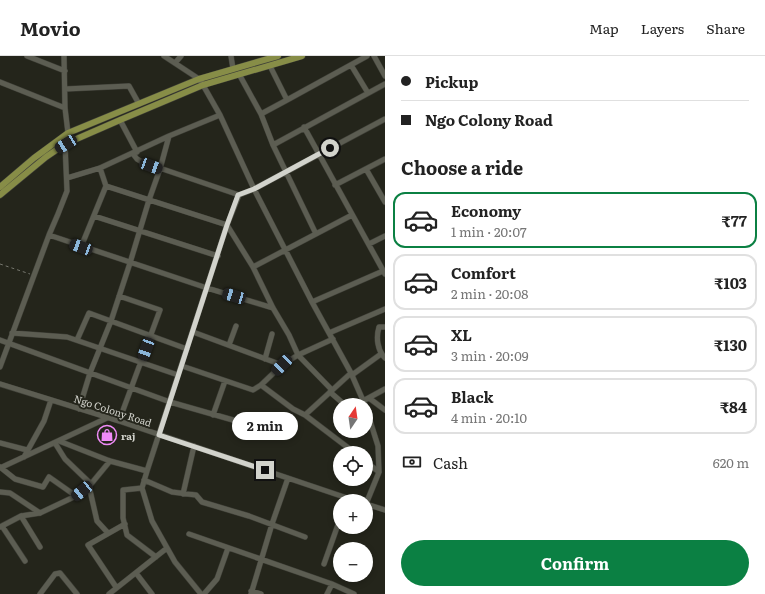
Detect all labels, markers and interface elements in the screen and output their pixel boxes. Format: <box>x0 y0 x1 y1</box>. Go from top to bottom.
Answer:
text: Movio <box>20 14 81 42</box>
text: Map <box>589 18 619 38</box>
text: Layers <box>641 18 684 38</box>
text: Share <box>706 18 745 38</box>
text: Pickup <box>425 70 478 93</box>
text: Ngo Colony Road <box>425 108 553 131</box>
car <box>53 133 79 155</box>
route start <box>321 139 339 157</box>
text: Choose a ride <box>401 154 523 181</box>
car <box>138 156 164 176</box>
text: Economy <box>451 199 521 222</box>
icon: car <box>403 202 439 238</box>
text: ₹77 <box>721 209 747 232</box>
text: 1 min · 20:07 <box>451 222 527 241</box>
car <box>68 237 94 257</box>
text: Comfort <box>451 261 516 284</box>
icon: car <box>403 264 439 300</box>
text: ₹103 <box>714 271 747 294</box>
text: 2 min · 20:08 <box>451 284 528 303</box>
car <box>221 287 247 305</box>
text: XL <box>451 323 472 346</box>
icon: car <box>403 326 439 362</box>
text: ₹130 <box>714 333 747 356</box>
car <box>136 336 156 362</box>
text: 3 min · 20:09 <box>451 346 528 365</box>
car <box>269 352 295 378</box>
text: Black <box>451 385 494 408</box>
icon: car <box>403 388 439 424</box>
street label: Ngo Colony Road <box>72 390 154 430</box>
text: ₹84 <box>720 395 747 418</box>
north arrow <box>333 398 373 438</box>
map controls <box>333 398 373 582</box>
text: 4 min · 20:10 <box>451 408 527 427</box>
callout: 2 min <box>232 412 298 440</box>
text: 2 min <box>247 416 283 435</box>
shop icon: raj <box>96 424 118 446</box>
place label: raj <box>121 428 135 443</box>
button: locate <box>333 446 373 486</box>
icon: cash <box>401 451 423 473</box>
text: Cash <box>433 451 468 474</box>
text: 620 m <box>713 453 749 472</box>
route end <box>256 461 274 479</box>
car <box>69 479 95 503</box>
button: + <box>333 494 373 534</box>
button: Confirm <box>401 540 749 586</box>
button: − <box>333 542 373 582</box>

